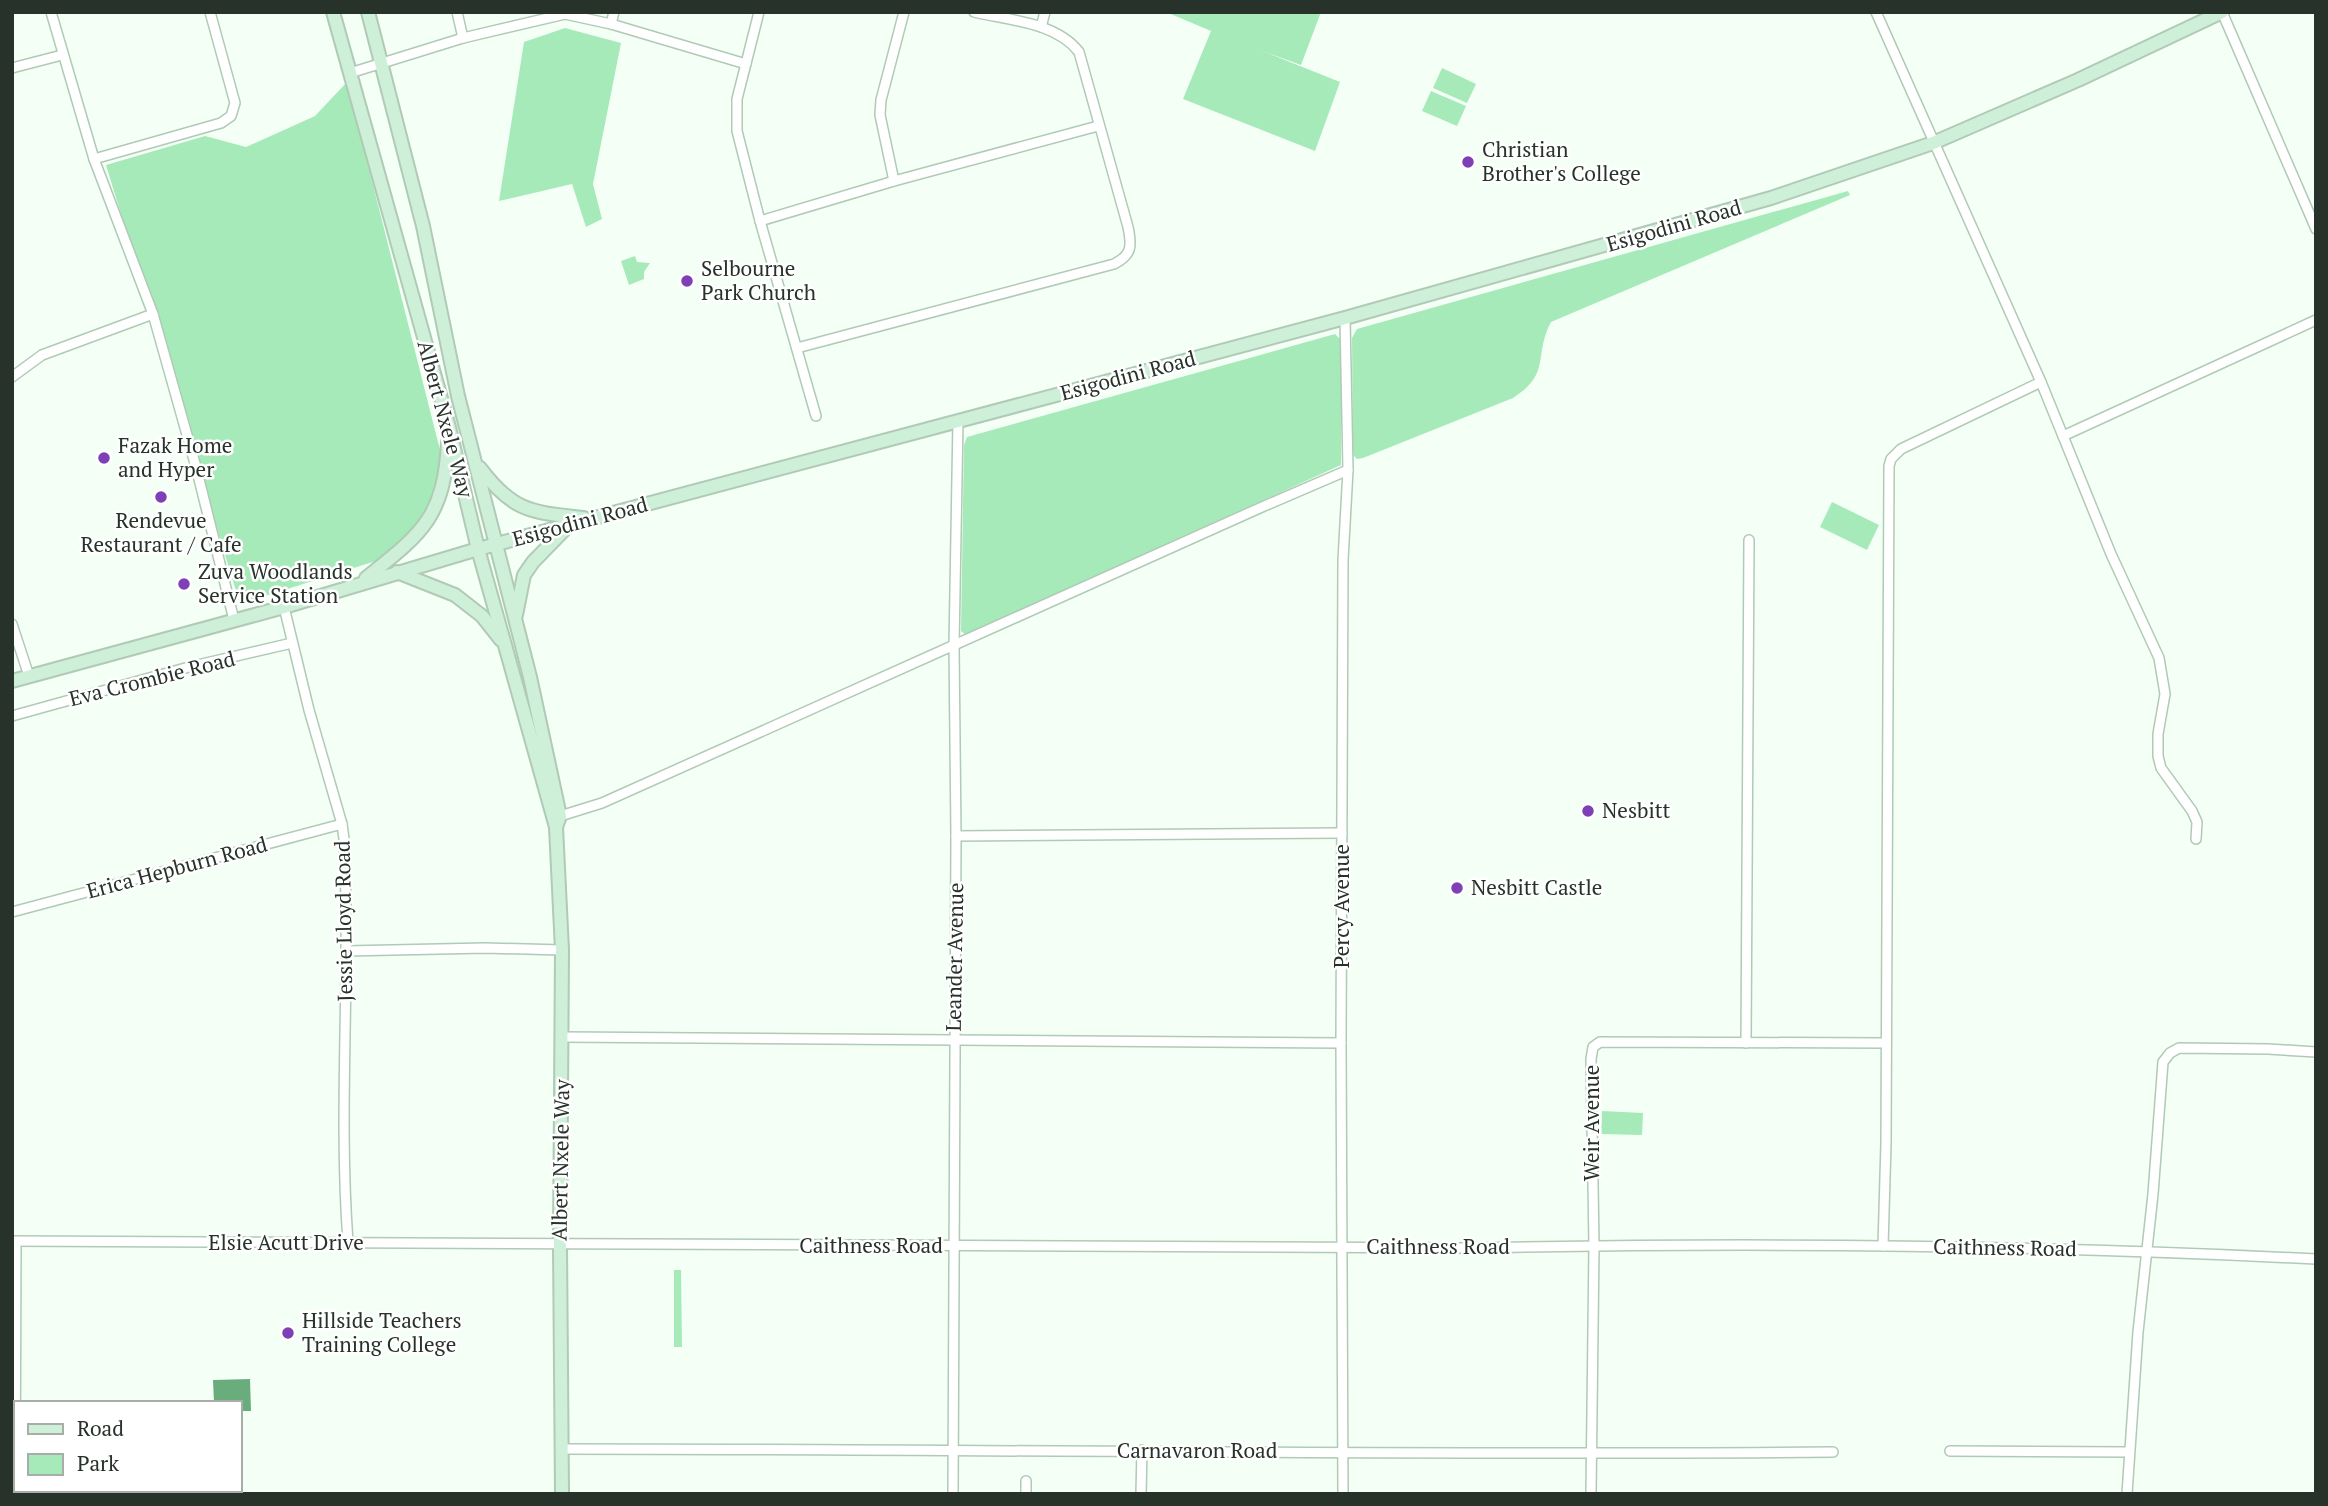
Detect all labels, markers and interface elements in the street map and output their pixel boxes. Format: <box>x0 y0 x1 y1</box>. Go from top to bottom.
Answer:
place label: Christian Brother's College <box>1482 135 1641 187</box>
marker: Christian Brother's College <box>1460 154 1476 170</box>
street label: Esigodini Road <box>1603 192 1745 258</box>
place label: Selbourne Park Church <box>701 254 816 306</box>
marker: Selbourne Park Church <box>679 273 695 289</box>
street label: Albert Nxele Way <box>412 337 481 501</box>
street label: Esigodini Road <box>1057 343 1199 407</box>
place label: Fazak Home and Hyper <box>118 431 232 483</box>
marker: Fazak Home and Hyper <box>96 450 112 466</box>
marker: Rendevue Restaurant / Cafe <box>153 489 169 505</box>
street label: Esigodini Road <box>509 489 651 553</box>
place label: Rendevue Restaurant / Cafe <box>81 506 241 558</box>
place label: Zuva Woodlands Service Station <box>198 557 353 609</box>
marker: Zuva Woodlands Service Station <box>176 576 192 592</box>
street label: Eva Crombie Road <box>66 644 238 712</box>
place label: Nesbitt <box>1602 796 1671 824</box>
marker: Nesbitt <box>1580 803 1596 819</box>
street label: Erica Hepburn Road <box>83 829 270 905</box>
street label: Jessie Lloyd Road <box>328 840 358 1002</box>
street label: Percy Avenue <box>1327 844 1355 968</box>
place label: Nesbitt Castle <box>1471 873 1602 901</box>
marker: Nesbitt Castle <box>1449 880 1465 896</box>
street label: Leander Avenue <box>939 882 969 1032</box>
street label: Weir Avenue <box>1577 1065 1605 1181</box>
street label: Albert Nxele Way <box>545 1079 575 1241</box>
street label: Elsie Acutt Drive <box>208 1228 364 1256</box>
street label: Caithness Road <box>799 1231 943 1259</box>
street label: Caithness Road <box>1366 1232 1510 1260</box>
street label: Caithness Road <box>1933 1232 2077 1262</box>
place label: Hillside Teachers Training College <box>302 1306 462 1358</box>
marker: Hillside Teachers Training College <box>280 1325 296 1341</box>
legend <box>14 1401 242 1492</box>
text: Road <box>77 1414 124 1442</box>
street label: Carnavaron Road <box>1117 1436 1278 1464</box>
text: Park <box>77 1449 119 1477</box>

